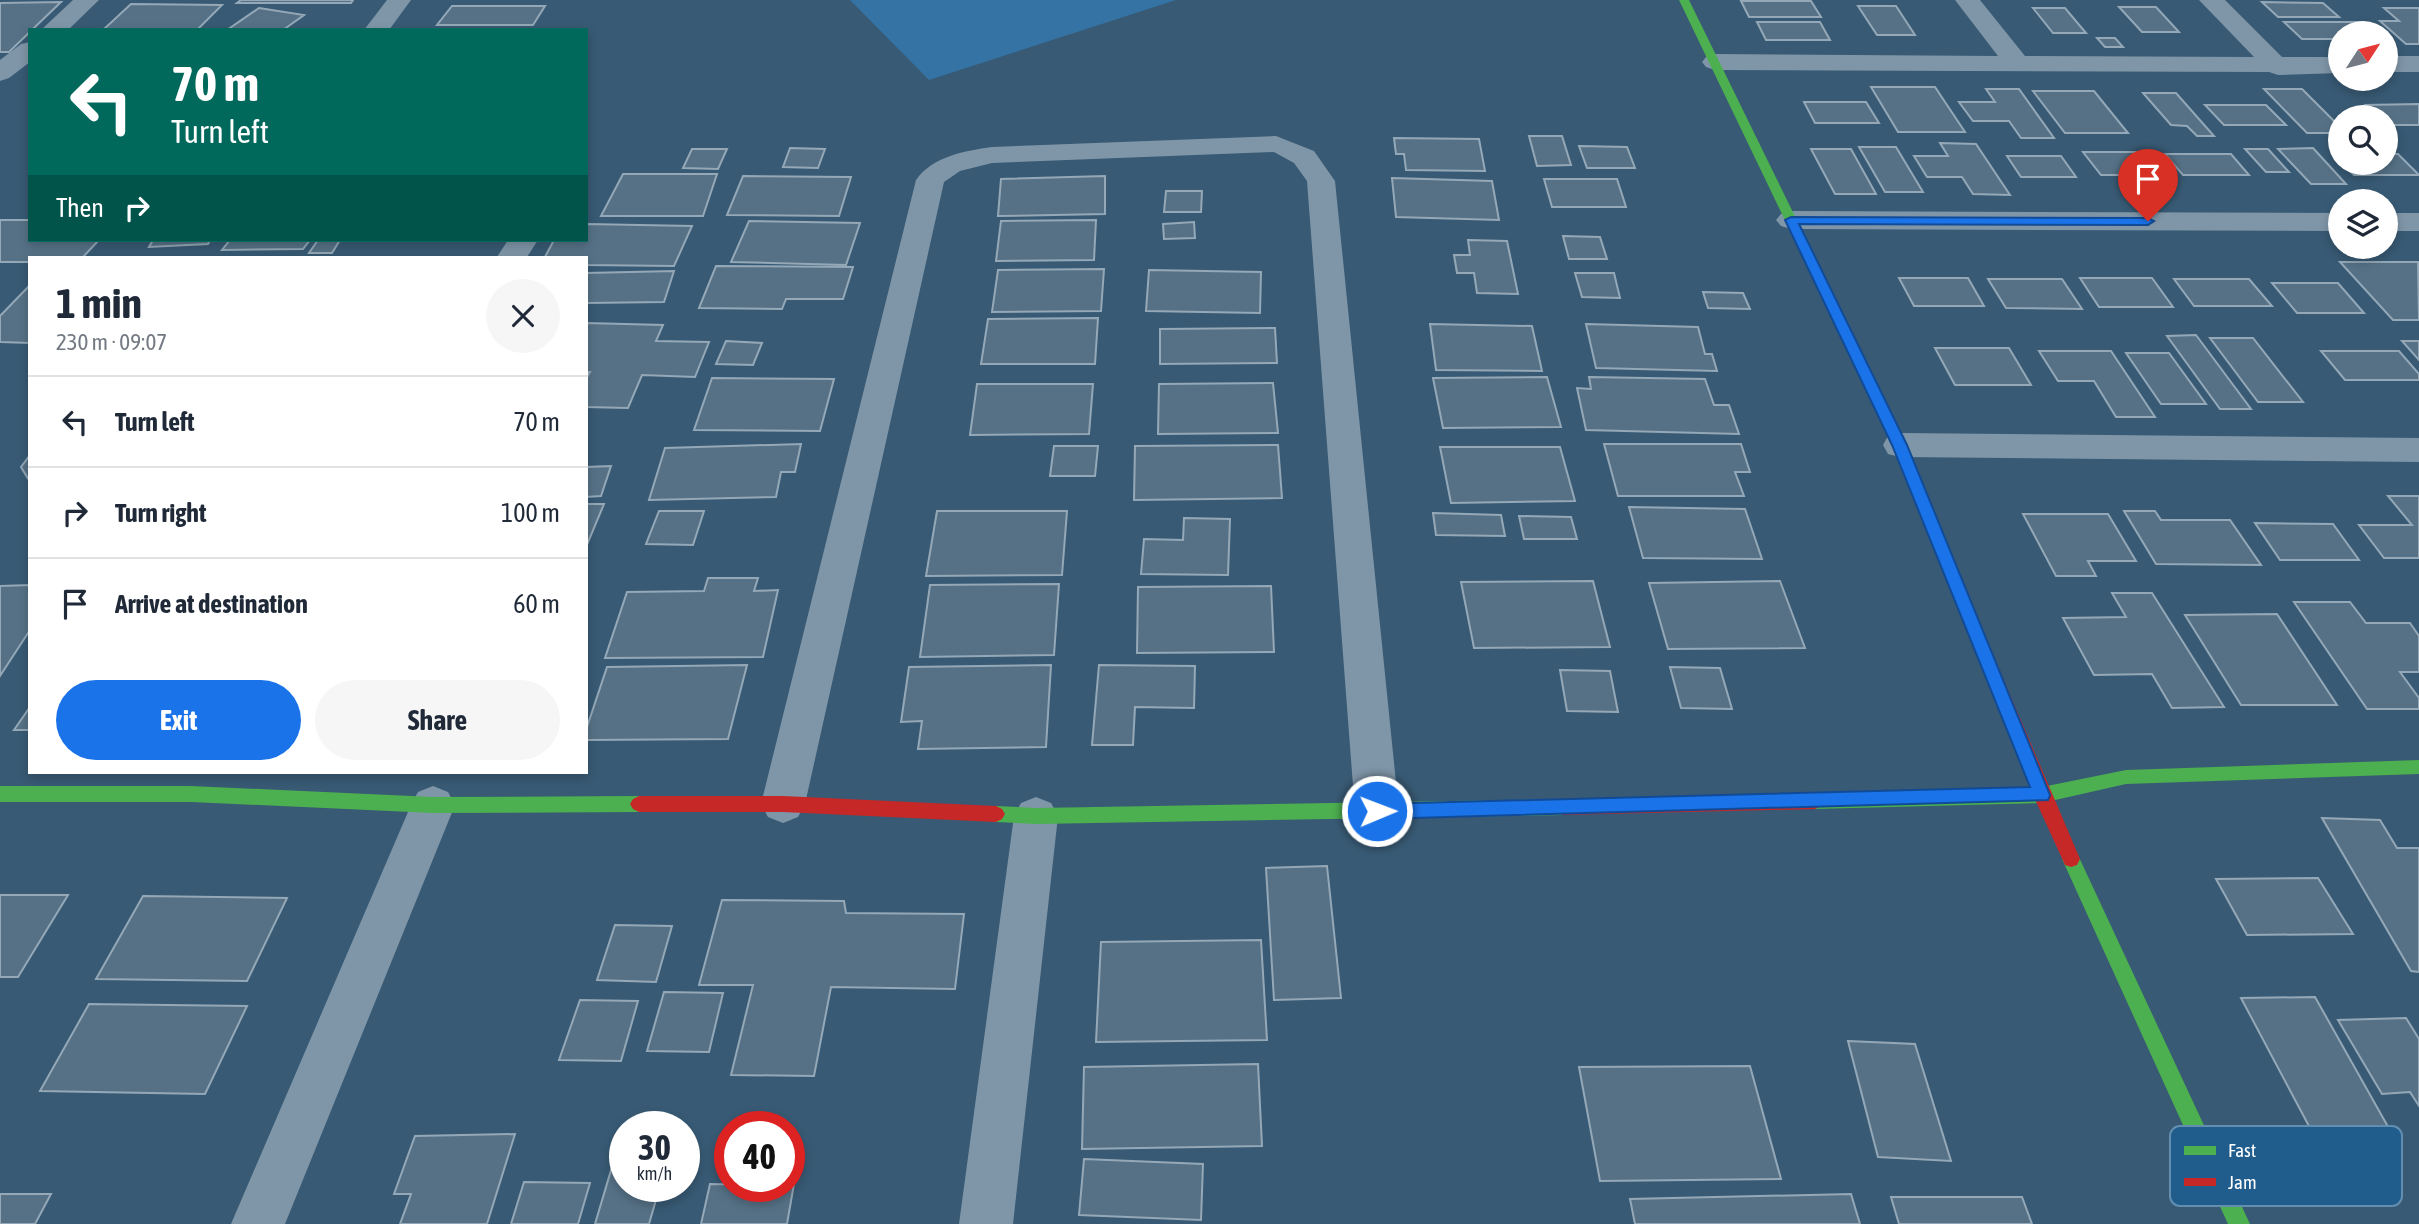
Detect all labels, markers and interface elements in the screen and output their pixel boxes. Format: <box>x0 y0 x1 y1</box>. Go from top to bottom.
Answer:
north arrow <box>2328 21 2398 91</box>
map controls <box>2328 21 2398 259</box>
text: 70 m <box>171 55 259 111</box>
icon: left <box>56 56 147 147</box>
button: search <box>2328 105 2398 175</box>
text: Turn left <box>171 113 269 150</box>
pin <box>2118 149 2178 221</box>
icon: arrive <box>2129 160 2167 198</box>
icon: right <box>118 189 156 227</box>
button: layers <box>2328 189 2398 259</box>
text: Then <box>56 193 104 223</box>
text: 1 min <box>56 279 142 327</box>
button: close <box>486 279 560 353</box>
text: 230 m · 09:07 <box>56 329 167 355</box>
icon: left <box>56 403 94 441</box>
text: Turn left <box>115 407 195 437</box>
text: 70 m <box>513 407 560 437</box>
icon: right <box>56 494 94 532</box>
text: Turn right <box>115 498 206 528</box>
text: 100 m <box>501 498 560 528</box>
icon: arrive <box>56 585 94 623</box>
text: Arrive at destination <box>115 589 308 619</box>
text: 60 m <box>513 589 560 619</box>
button: Exit <box>56 680 301 760</box>
button: Share <box>315 680 560 760</box>
position arrow <box>1340 774 1414 848</box>
speed limit sign: 40 <box>714 1111 805 1202</box>
legend <box>2170 1126 2402 1206</box>
text: 30 <box>638 1127 671 1167</box>
text: Fast <box>2228 1139 2256 1161</box>
text: km/h <box>637 1163 672 1184</box>
text: Jam <box>2228 1171 2257 1193</box>

